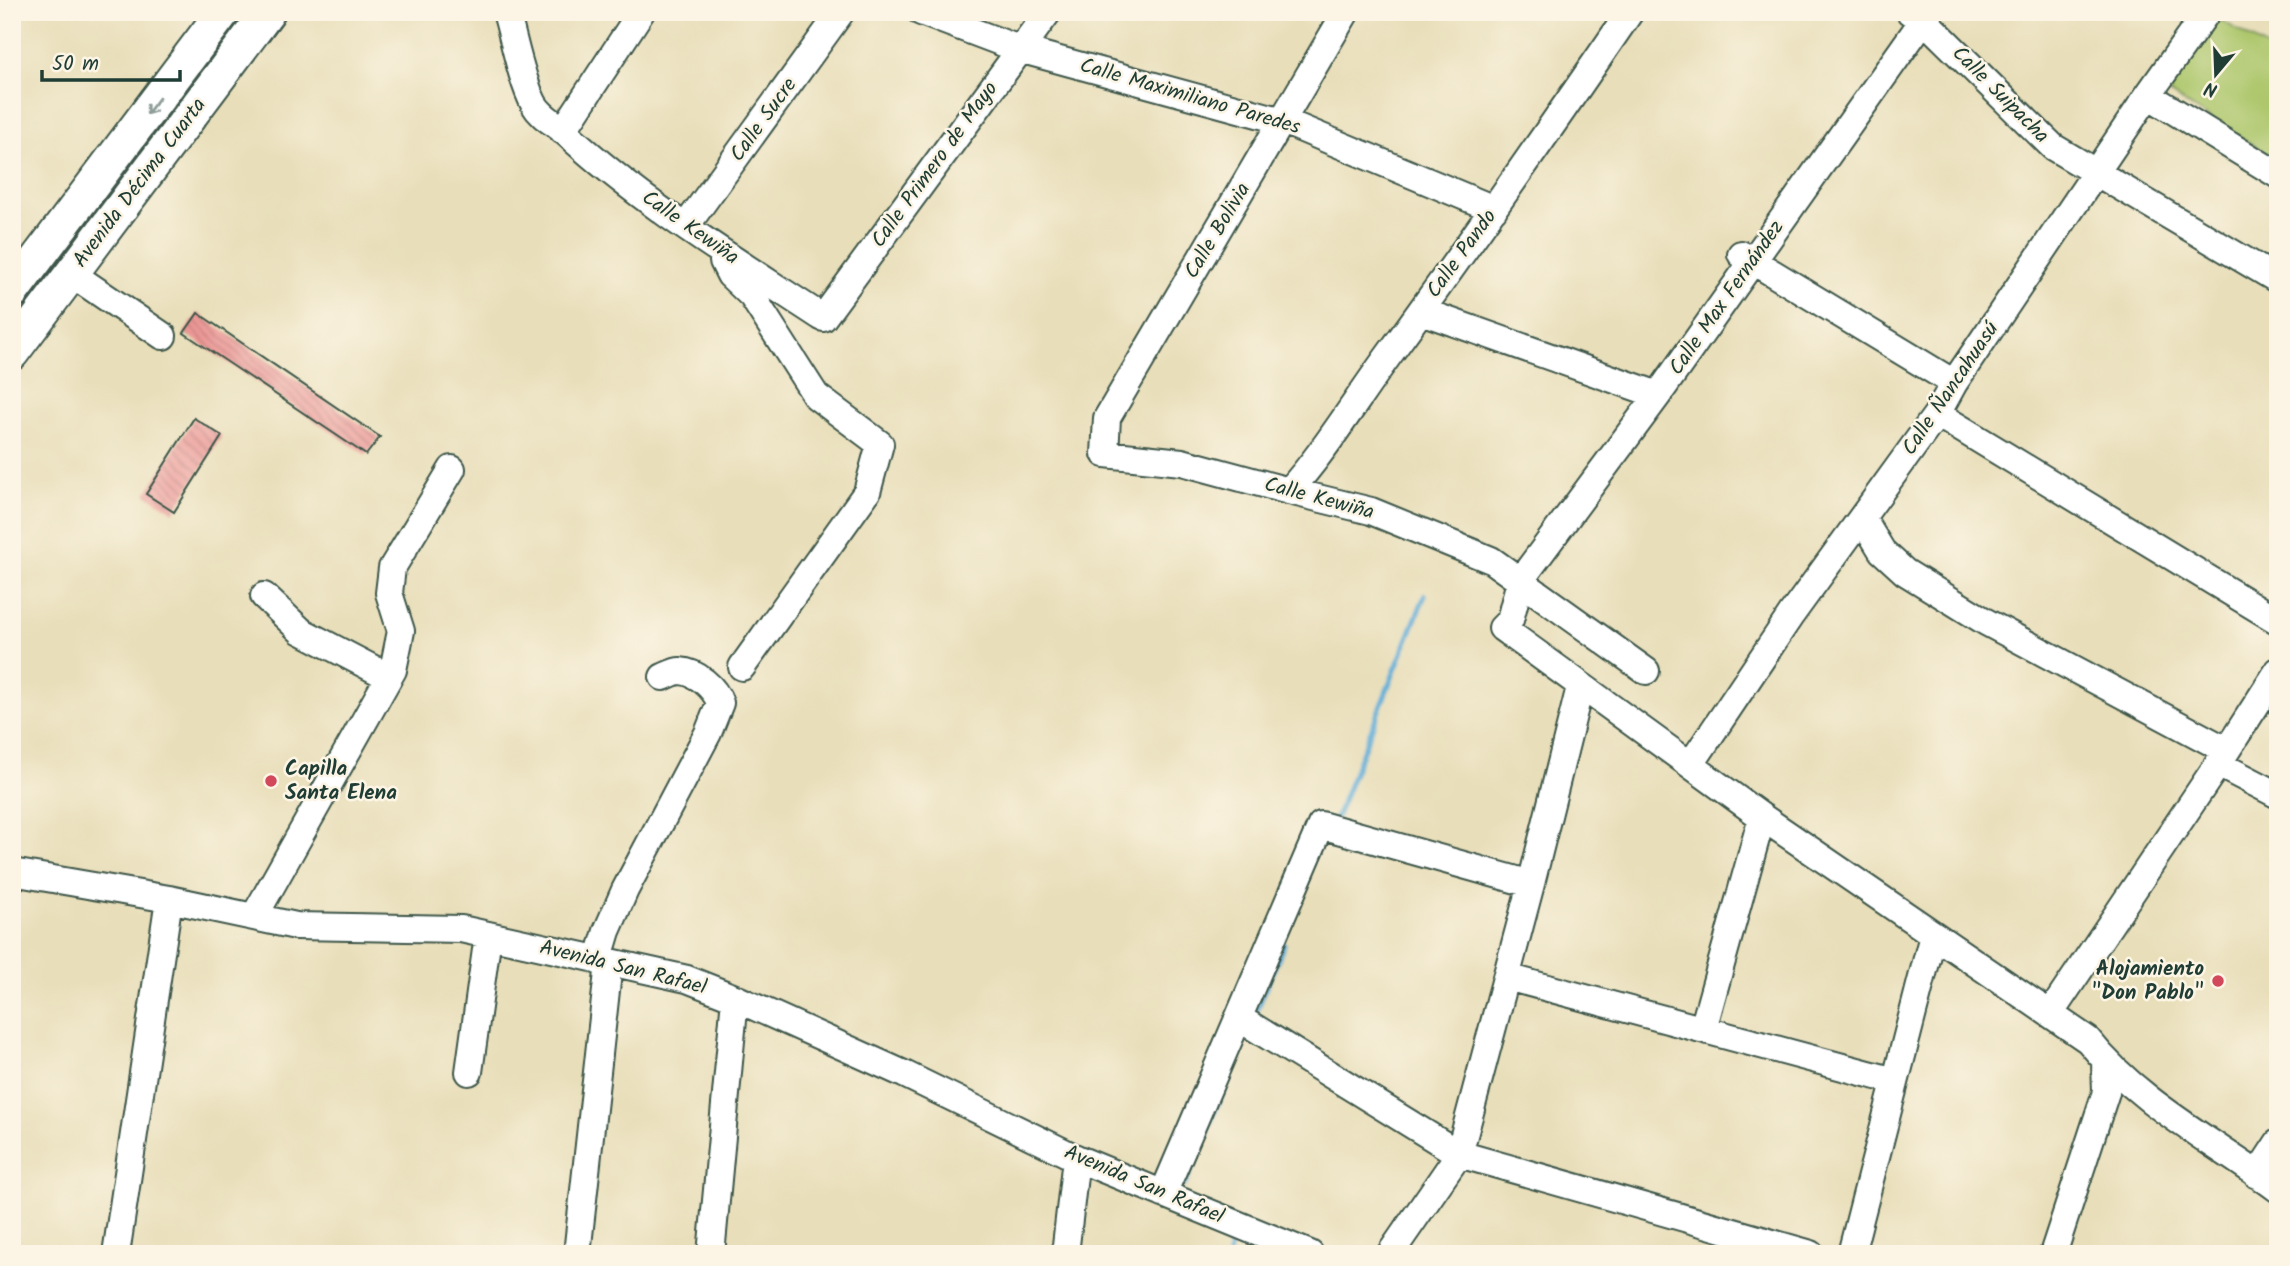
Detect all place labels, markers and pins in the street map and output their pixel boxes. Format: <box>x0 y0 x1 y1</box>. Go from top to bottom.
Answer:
place label: Capilla Santa Elena <box>285 753 397 810</box>
marker: Capilla Santa Elena <box>263 773 279 789</box>
place label: Alojamiento "Don Pablo" <box>2091 953 2204 1010</box>
marker: Alojamiento "Don Pablo" <box>2210 973 2226 989</box>

